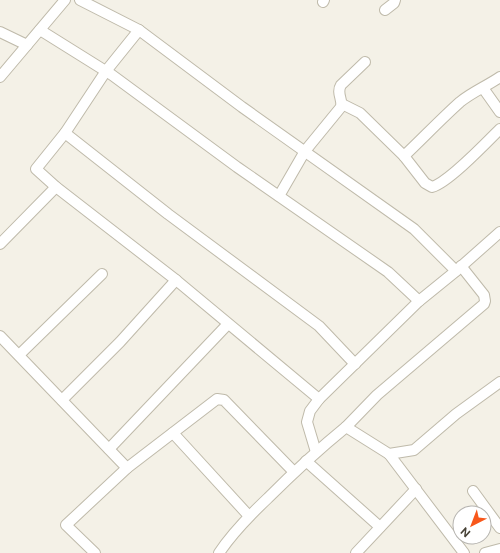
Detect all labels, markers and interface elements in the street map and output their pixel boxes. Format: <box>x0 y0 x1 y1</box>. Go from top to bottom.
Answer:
north arrow <box>452 505 492 545</box>
text: N <box>458 525 473 540</box>

